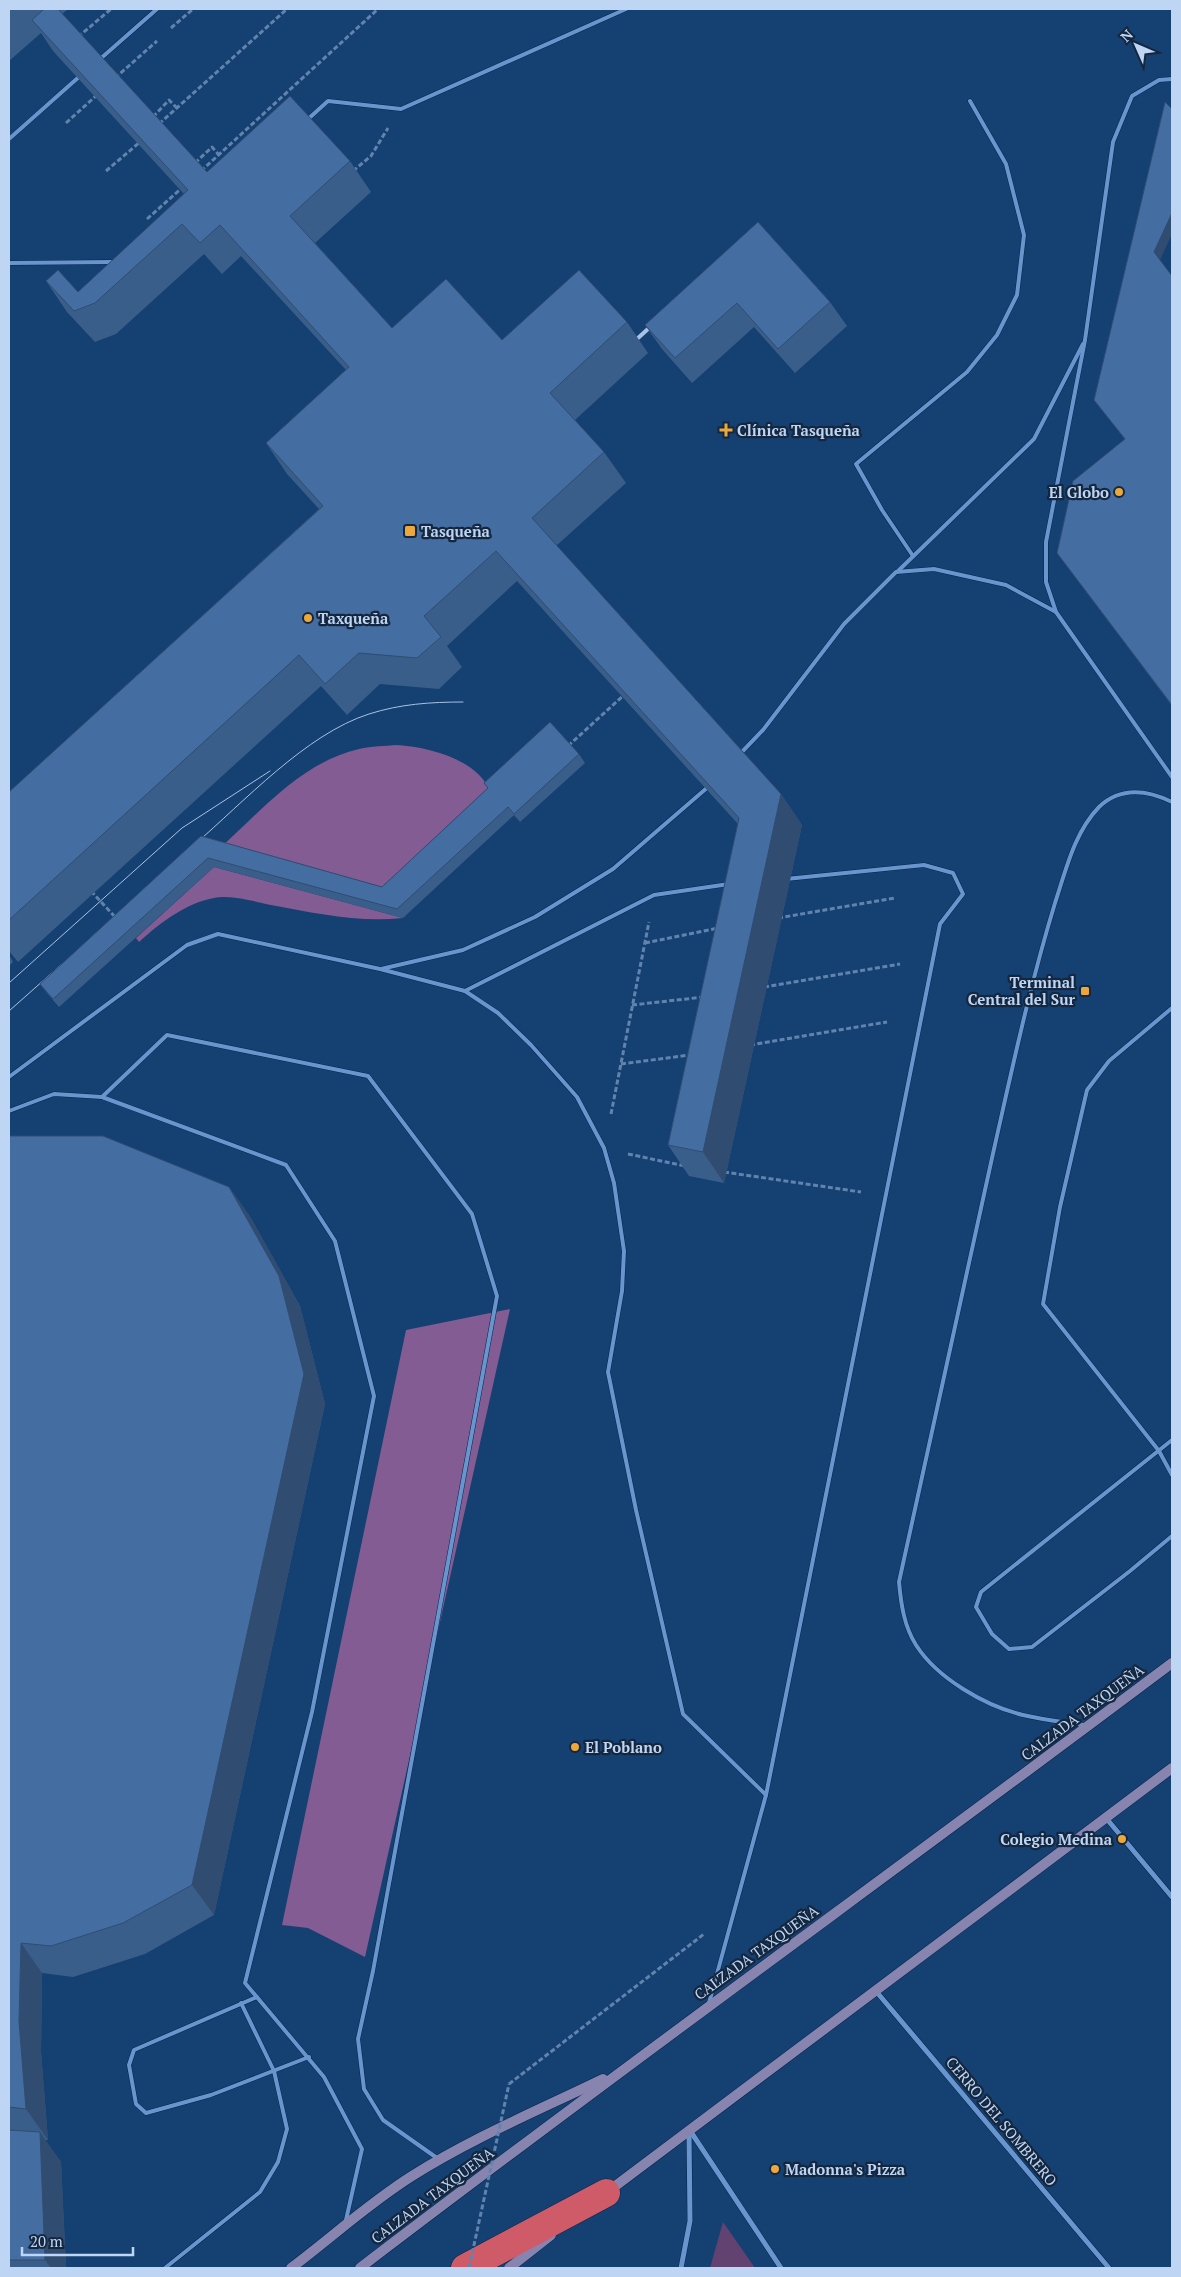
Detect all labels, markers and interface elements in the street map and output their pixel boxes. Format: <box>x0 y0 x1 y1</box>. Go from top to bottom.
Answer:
north arrow <box>1111 20 1161 70</box>
text: N <box>1116 25 1137 46</box>
place label: Clínica Tasqueña <box>737 420 861 440</box>
marker: Clínica Tasqueña <box>719 423 733 437</box>
place label: El Globo <box>1049 482 1109 502</box>
marker: El Globo <box>1113 486 1125 498</box>
place label: Tasqueña <box>421 521 491 541</box>
marker: Tasqueña <box>403 524 417 538</box>
place label: Taxqueña <box>318 608 389 628</box>
marker: Taxqueña <box>302 612 314 624</box>
place label: Terminal Central del Sur <box>968 972 1076 1009</box>
marker: Terminal Central del Sur <box>1079 985 1091 997</box>
street label: CALZADA TAXQUEÑA <box>1017 1659 1148 1765</box>
place label: El Poblano <box>585 1737 662 1757</box>
marker: El Poblano <box>569 1741 581 1753</box>
place label: Colegio Medina <box>1000 1829 1113 1849</box>
marker: Colegio Medina <box>1116 1833 1128 1845</box>
street label: CALZADA TAXQUEÑA <box>690 1900 823 2004</box>
street label: CERRO DEL SOMBRERO <box>942 2052 1062 2190</box>
street label: CALZADA TAXQUEÑA <box>367 2142 498 2248</box>
place label: Madonna's Pizza <box>785 2159 906 2179</box>
marker: Madonna's Pizza <box>769 2163 781 2175</box>
scale bar <box>22 2224 134 2256</box>
text: 20 m <box>30 2231 63 2251</box>

